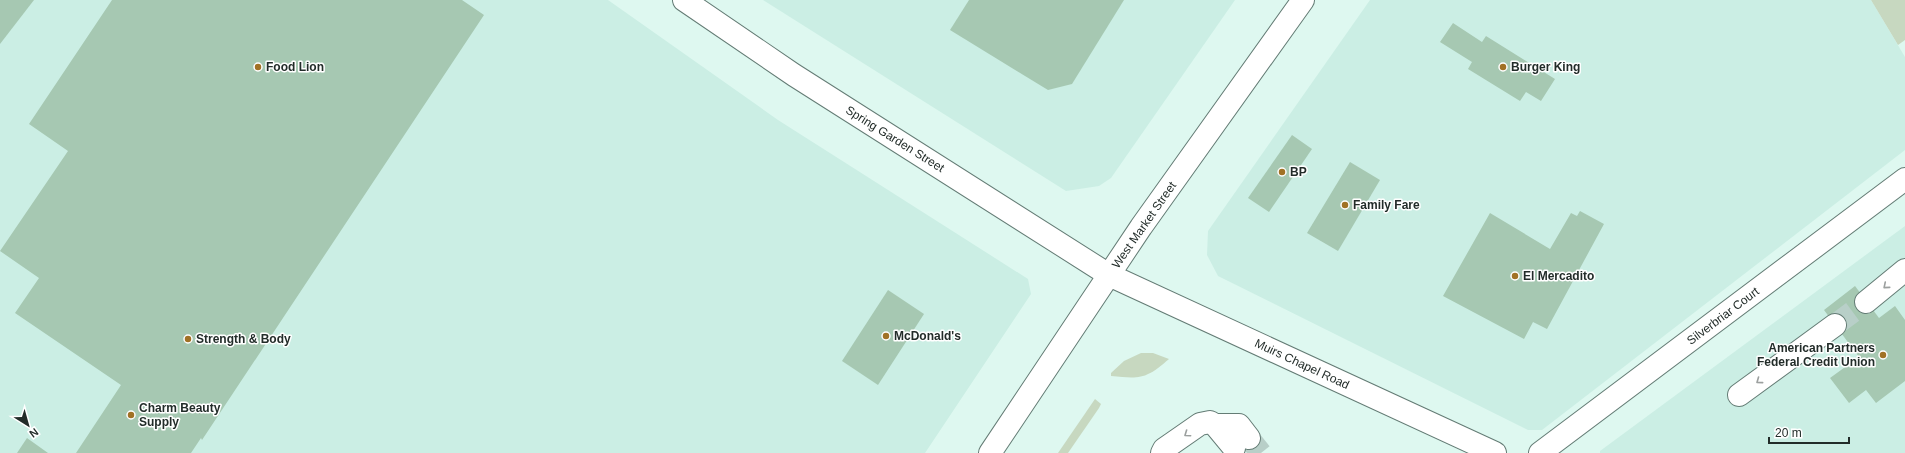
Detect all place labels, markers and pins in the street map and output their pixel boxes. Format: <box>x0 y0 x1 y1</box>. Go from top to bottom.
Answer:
place label: Food Lion <box>266 60 324 74</box>
place label: Burger King <box>1511 60 1580 74</box>
marker: Food Lion <box>253 62 263 72</box>
marker: Burger King <box>1498 62 1508 72</box>
place label: BP <box>1290 165 1307 179</box>
marker: BP <box>1277 167 1287 177</box>
place label: Family Fare <box>1353 198 1420 212</box>
marker: Family Fare <box>1340 200 1350 210</box>
place label: El Mercadito <box>1523 269 1594 283</box>
marker: El Mercadito <box>1510 271 1520 281</box>
place label: McDonald's <box>894 329 961 343</box>
marker: McDonald's <box>881 331 891 341</box>
place label: Strength & Body <box>196 332 291 346</box>
marker: Strength & Body <box>183 334 193 344</box>
place label: American Partners Federal Credit Union <box>1757 341 1875 369</box>
marker: American Partners Federal Credit Union <box>1878 350 1888 360</box>
place label: Charm Beauty Supply <box>139 401 221 429</box>
marker: Charm Beauty Supply <box>126 410 136 420</box>

